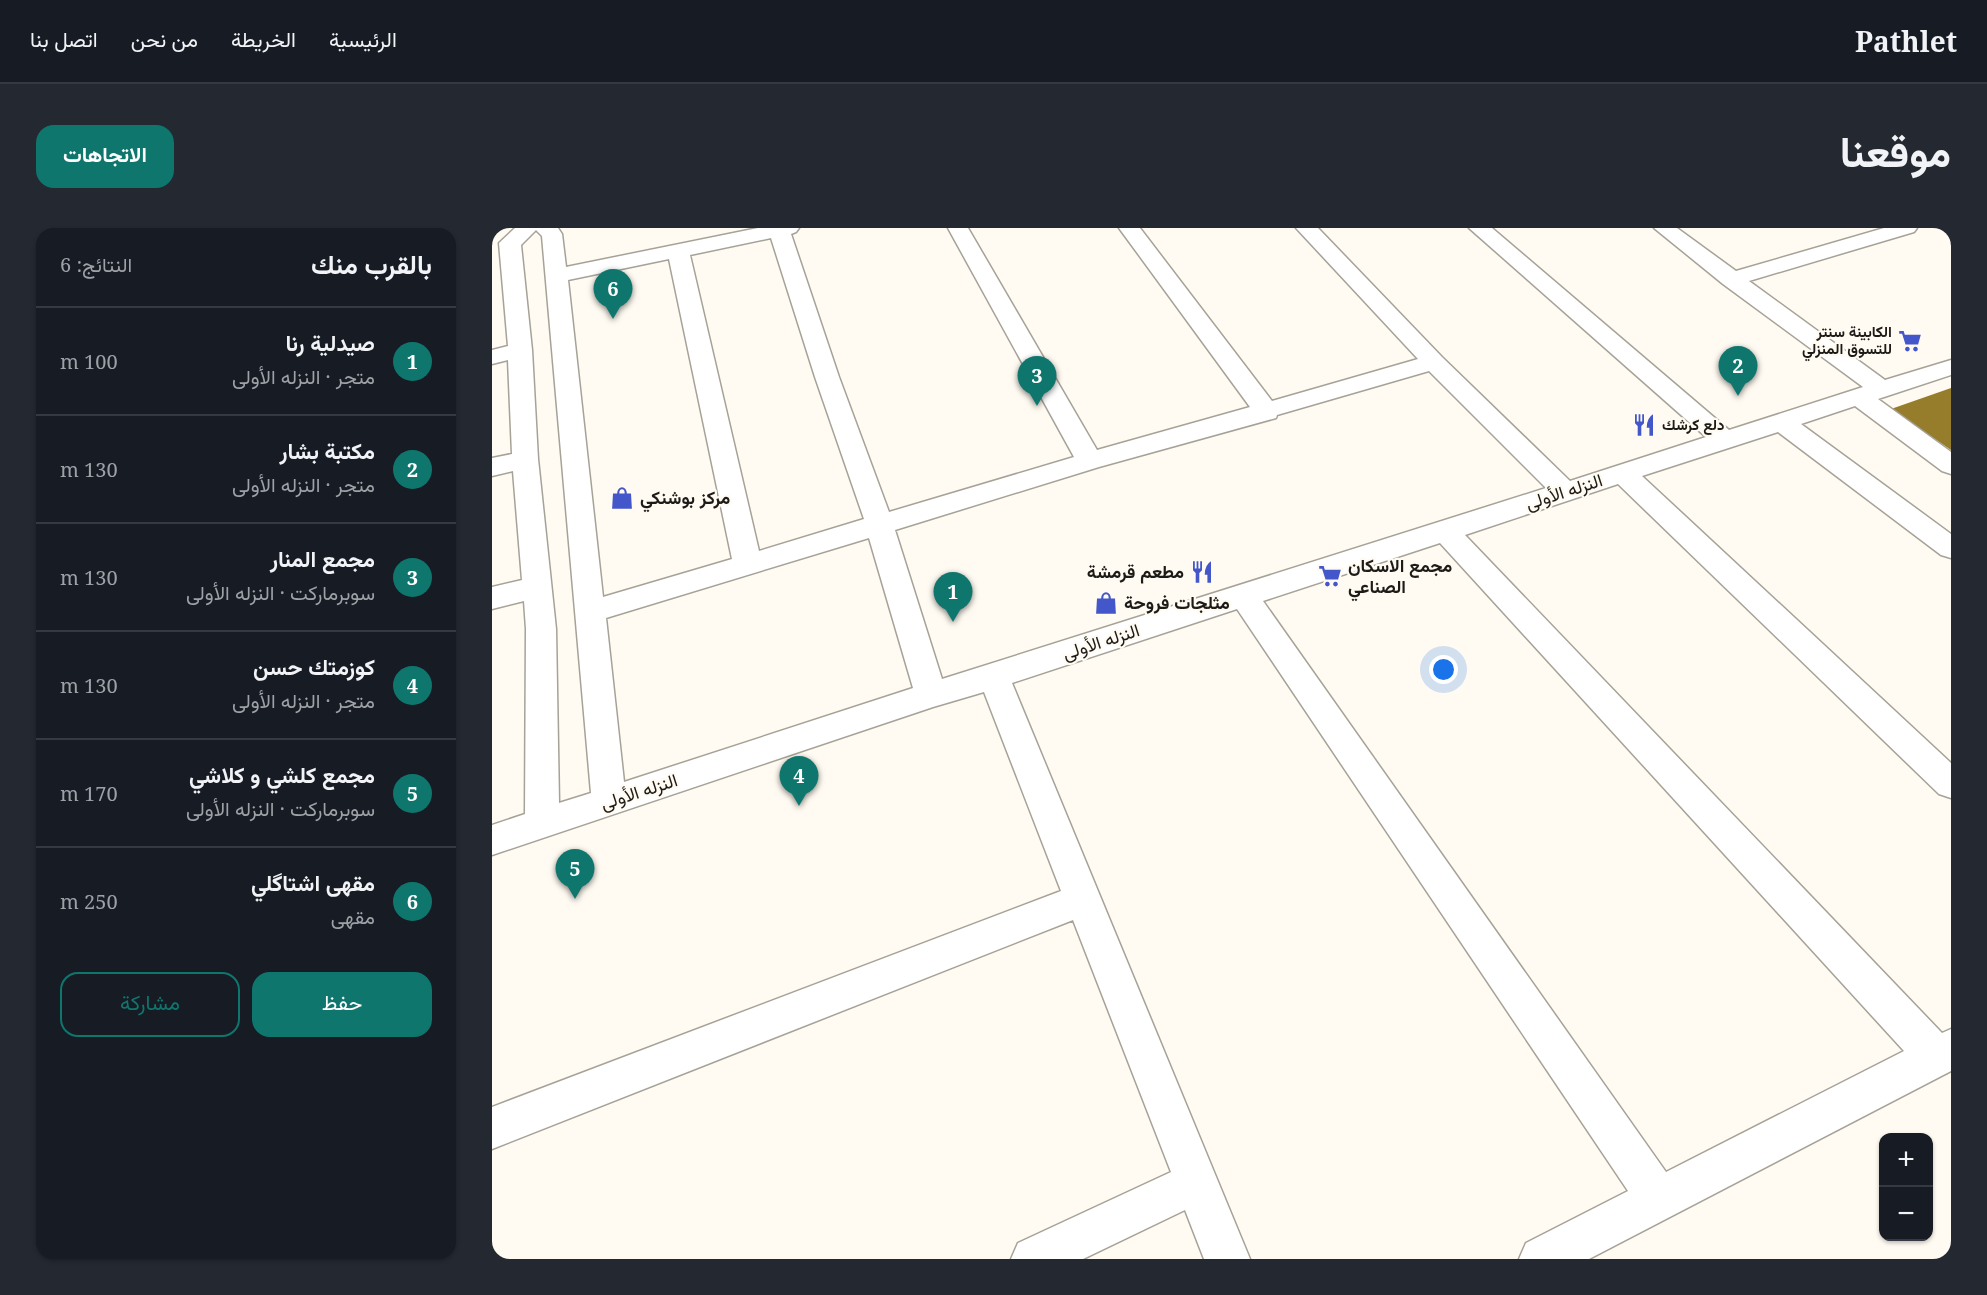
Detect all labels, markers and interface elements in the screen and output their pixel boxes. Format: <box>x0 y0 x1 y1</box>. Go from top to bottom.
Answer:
text: Pathlet <box>1855 22 1957 60</box>
text: اتصل بنا <box>30 25 98 53</box>
text: من نحن <box>131 25 198 53</box>
text: الخريطة <box>231 25 296 53</box>
text: الرئيسية <box>329 25 397 53</box>
text: موقعنا <box>1840 122 1951 179</box>
button: الاتجاهات <box>36 125 174 188</box>
text: بالقرب منك <box>311 246 432 282</box>
text: النتائج: 6 <box>60 251 132 278</box>
pin: 6 <box>594 270 632 319</box>
place label: الكابينة سنتر للتسوق المنزلي <box>1802 321 1892 362</box>
text: صيدلية رنا <box>285 327 375 357</box>
supermarket icon: الكابينة سنتر للتسوق المنزلي <box>1897 328 1923 354</box>
pin: 2 <box>1718 346 1758 396</box>
text: 100 m <box>60 348 118 375</box>
text: 1 <box>407 348 418 375</box>
pin: 3 <box>1018 356 1056 406</box>
text: متجر · النزله الأولى <box>232 363 375 390</box>
restaurant icon: دلع كرشك <box>1631 412 1657 438</box>
place label: دلع كرشك <box>1662 414 1724 435</box>
text: مكتبة بشار <box>280 435 375 465</box>
text: 130 m <box>60 456 118 483</box>
text: 2 <box>407 456 418 483</box>
street label: النزله الأولى <box>1522 467 1605 515</box>
text: متجر · النزله الأولى <box>232 471 375 498</box>
shop icon: مركز بوشنكي <box>609 485 635 511</box>
place label: مركز بوشنكي <box>640 485 731 513</box>
text: مجمع المنار <box>270 543 375 573</box>
place label: مجمع الاسكان الصناعي <box>1348 553 1453 602</box>
place label: مطعم قرمشة <box>1087 559 1184 584</box>
restaurant icon: مطعم قرمشة <box>1189 559 1215 585</box>
supermarket icon: مجمع الاسكان الصناعي <box>1317 563 1343 589</box>
text: 130 m <box>60 564 118 591</box>
text: 3 <box>407 564 418 591</box>
pin: 1 <box>934 572 972 622</box>
text: سوبرماركت · النزله الأولى <box>186 579 375 606</box>
shop icon: مثلجات فروحة <box>1093 590 1119 616</box>
place label: مثلجات فروحة <box>1124 590 1230 614</box>
street label: النزله الأولى <box>1059 617 1142 665</box>
text: كوزمتك حسن <box>253 651 375 681</box>
your location <box>1429 655 1458 684</box>
text: 130 m <box>60 672 118 699</box>
text: 4 <box>407 672 418 699</box>
text: متجر · النزله الأولى <box>232 687 375 714</box>
pin: 4 <box>780 756 818 806</box>
text: مجمع كلشي و كلاشي <box>189 759 375 789</box>
street label: النزله الأولى <box>597 767 680 815</box>
text: 170 m <box>60 780 118 807</box>
text: 5 <box>407 780 418 807</box>
text: سوبرماركت · النزله الأولى <box>186 795 375 822</box>
pin: 5 <box>556 850 595 899</box>
text: مقهى اشتاگلي <box>251 867 375 897</box>
text: 250 m <box>60 888 118 915</box>
text: 6 <box>407 888 418 915</box>
text: مقهى <box>331 903 375 930</box>
button: مشاركة <box>60 972 240 1037</box>
button: حفظ <box>252 972 432 1037</box>
map controls <box>1879 1133 1933 1241</box>
button: + <box>1879 1133 1933 1187</box>
button: − <box>1879 1187 1933 1241</box>

